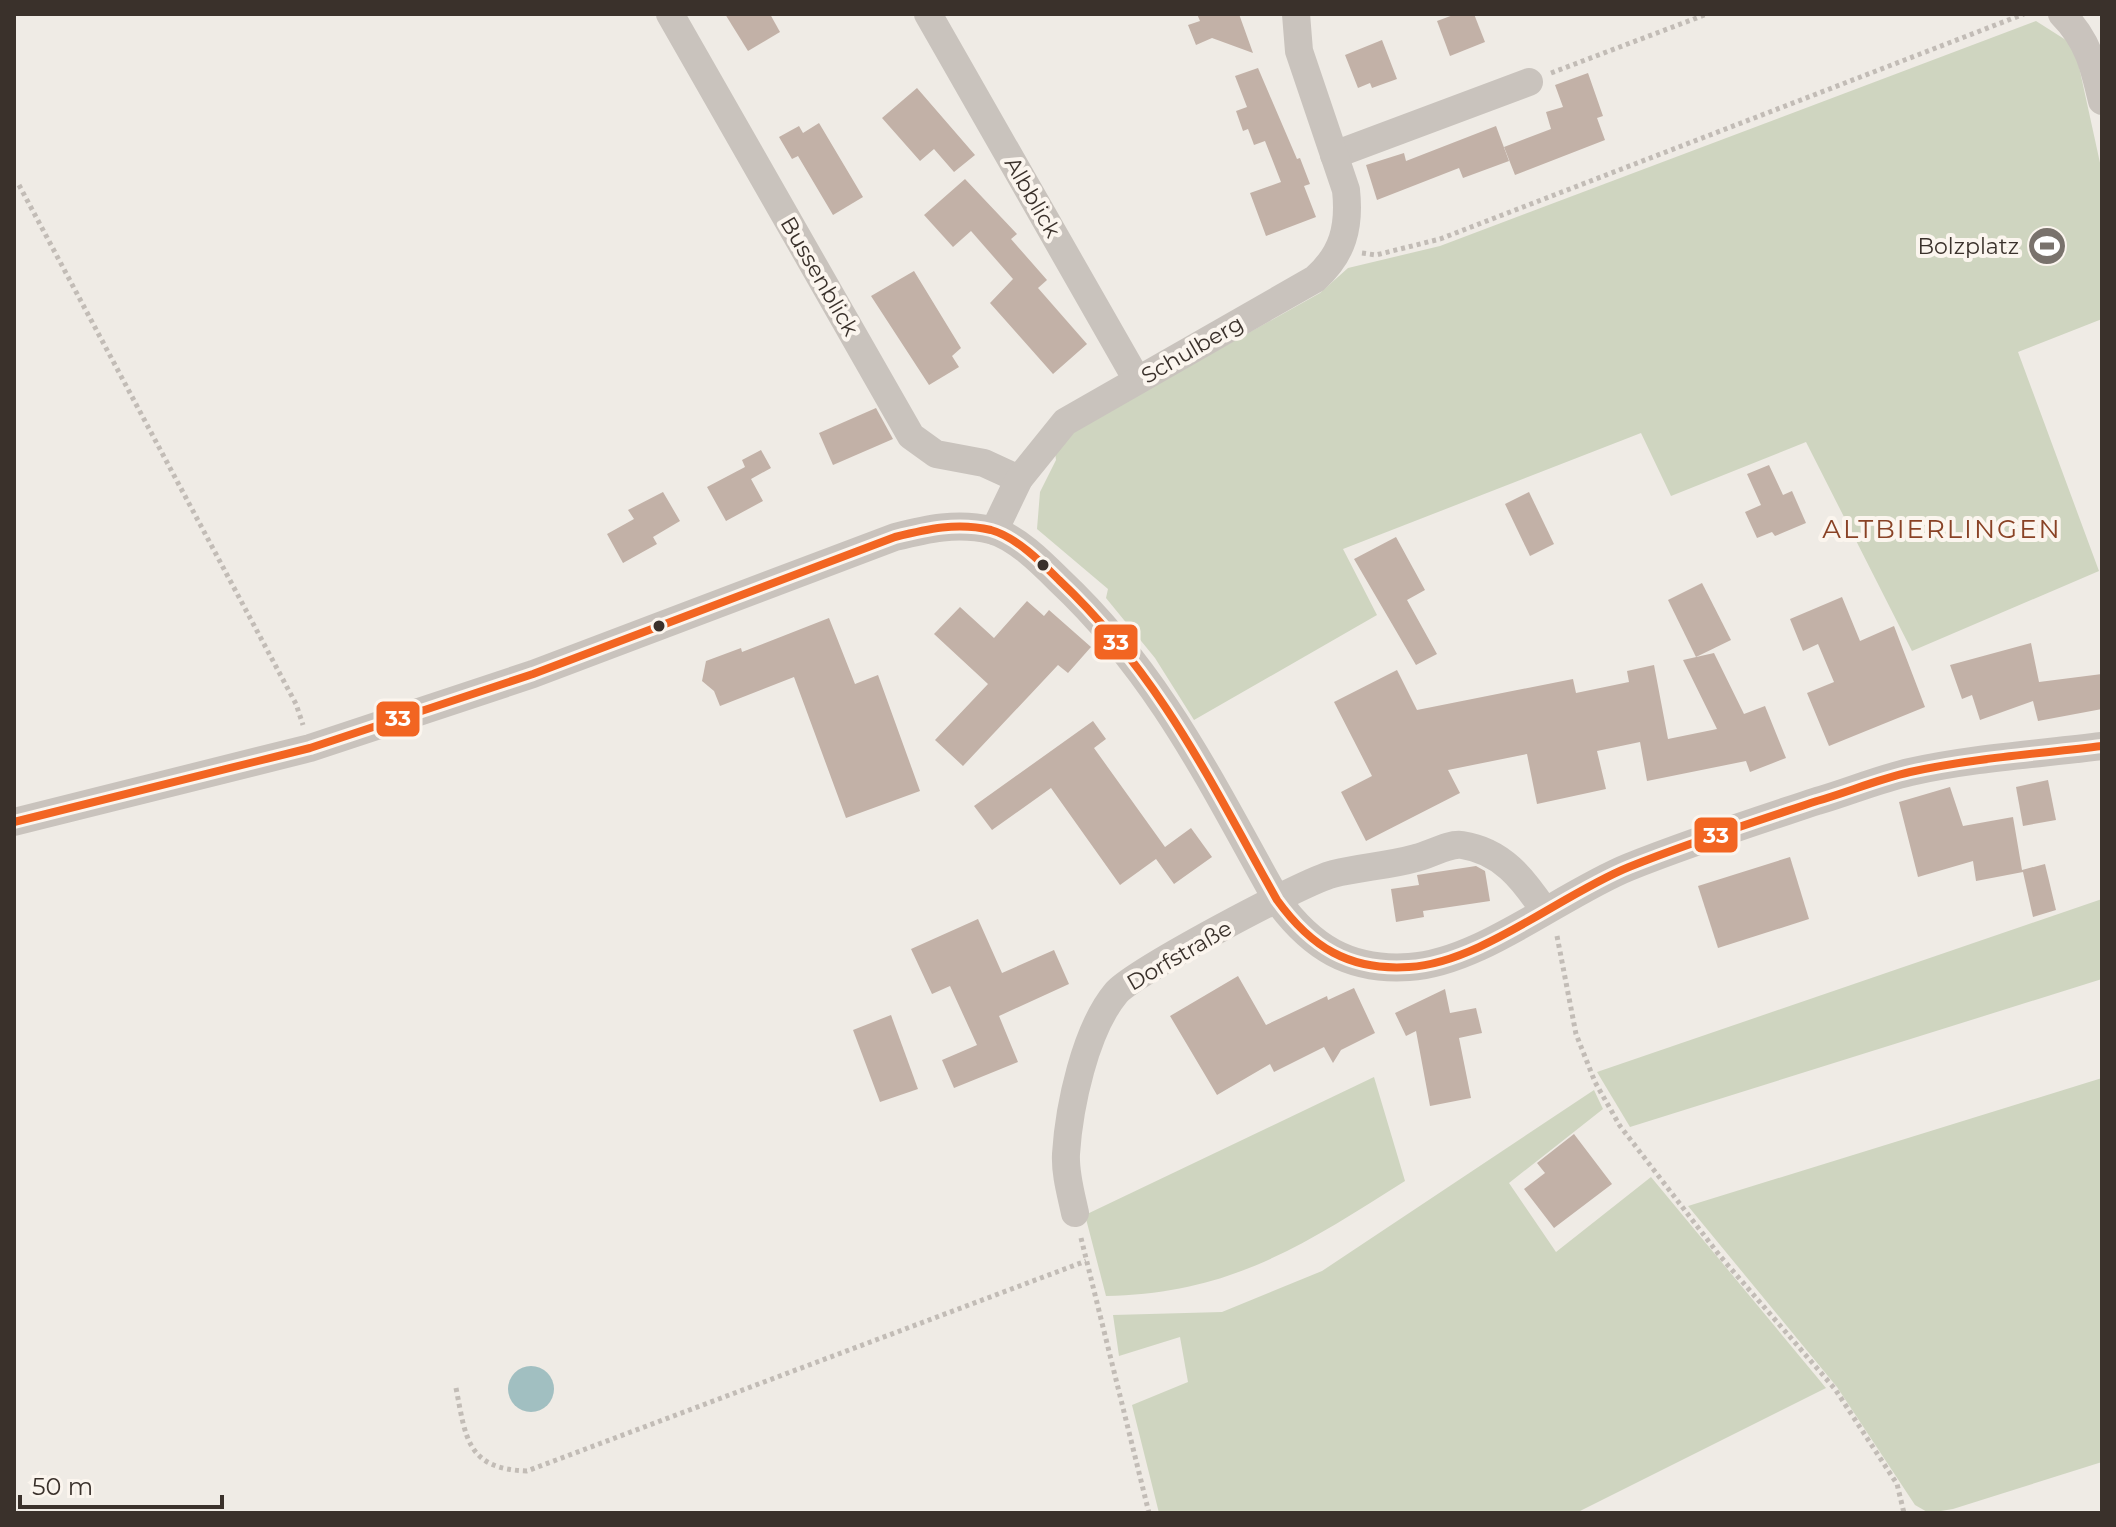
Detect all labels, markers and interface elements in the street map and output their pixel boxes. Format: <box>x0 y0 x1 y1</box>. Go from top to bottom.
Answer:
street label: Albblick <box>999 152 1067 243</box>
street label: Bussenblick <box>775 212 865 341</box>
sports icon: Bolzplatz <box>2026 225 2068 267</box>
place label: Bolzplatz <box>1917 233 2019 260</box>
street label: Schulberg <box>1137 309 1248 389</box>
district label: ALTBIERLINGEN <box>1822 513 2062 545</box>
unlabelled marker <box>1035 557 1051 573</box>
unlabelled marker <box>651 618 667 634</box>
line badge: 33 <box>1093 623 1139 661</box>
text: 33 <box>1102 629 1129 656</box>
line badge: 33 <box>375 700 421 738</box>
text: 33 <box>384 705 411 732</box>
line badge: 33 <box>1693 816 1739 854</box>
text: 33 <box>1702 822 1729 849</box>
street label: Dorfstraße <box>1122 915 1237 996</box>
scale bar <box>20 1459 222 1509</box>
text: 50 m <box>32 1472 93 1501</box>

